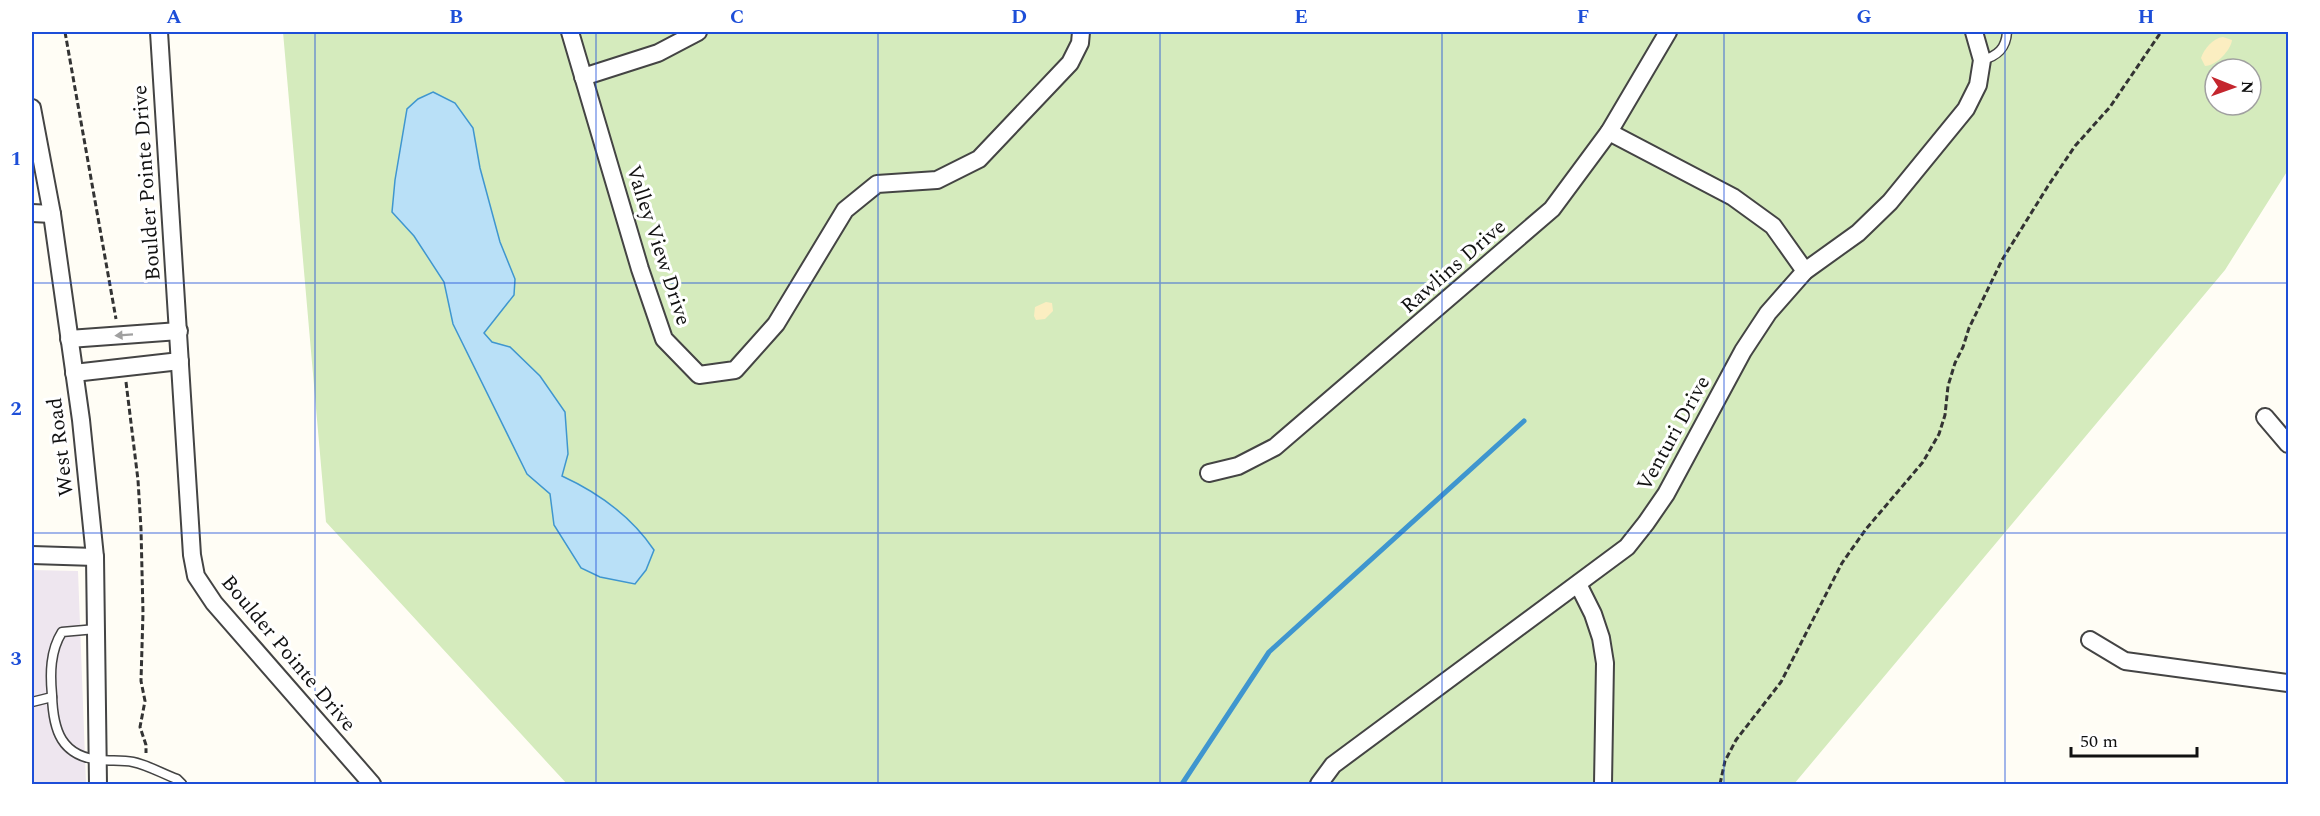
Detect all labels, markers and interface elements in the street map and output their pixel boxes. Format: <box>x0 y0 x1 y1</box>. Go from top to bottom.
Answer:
text: A <box>166 2 182 32</box>
text: B <box>449 2 463 32</box>
text: C <box>730 2 744 32</box>
text: D <box>1011 2 1027 32</box>
text: E <box>1294 2 1308 32</box>
text: F <box>1577 2 1589 32</box>
text: G <box>1856 2 1872 32</box>
text: H <box>2138 2 2154 32</box>
north arrow <box>2203 57 2263 117</box>
text: N <box>2235 81 2259 94</box>
street label: Boulder Pointe Drive <box>124 84 170 282</box>
text: 1 <box>10 144 22 174</box>
street label: Valley View Drive <box>617 161 699 330</box>
street label: Rawlins Drive <box>1394 212 1514 322</box>
one-way arrow <box>115 330 134 340</box>
street label: Venturi Drive <box>1629 370 1719 497</box>
text: 2 <box>10 394 22 424</box>
street label: West Road <box>39 396 83 498</box>
street label: Boulder Pointe Drive <box>213 568 364 739</box>
text: 3 <box>10 644 22 674</box>
scale bar <box>2071 720 2197 758</box>
text: 50 m <box>2080 728 2118 755</box>

